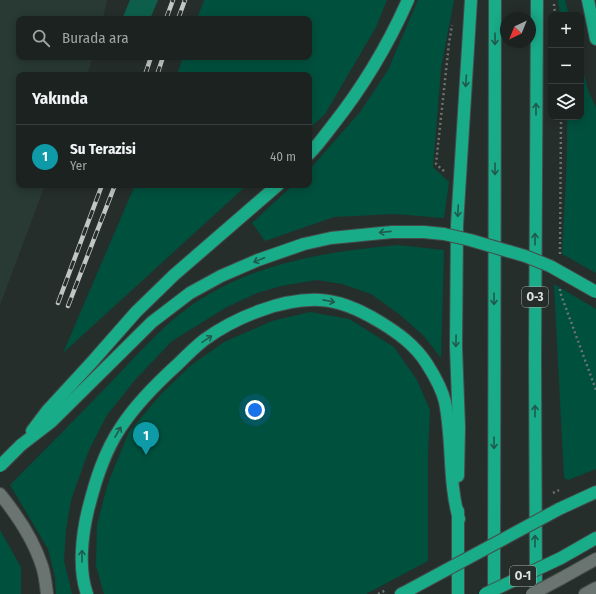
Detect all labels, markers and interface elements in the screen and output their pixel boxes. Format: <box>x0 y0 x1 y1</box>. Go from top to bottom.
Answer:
north arrow <box>500 12 536 48</box>
map controls <box>548 12 584 120</box>
button: + <box>548 12 584 48</box>
search box <box>16 16 312 60</box>
icon: search <box>30 27 52 49</box>
text: Burada ara <box>62 29 129 47</box>
one-way arrow <box>491 32 499 45</box>
button: − <box>548 48 584 84</box>
one-way arrow <box>462 74 469 87</box>
button: layers <box>548 84 584 120</box>
text: Yakında <box>32 88 88 109</box>
one-way arrow <box>532 103 539 116</box>
text: Su Terazisi <box>70 140 136 158</box>
text: 1 <box>42 149 48 164</box>
text: 40 m <box>270 149 296 164</box>
text: Yer <box>70 158 87 173</box>
one-way arrow <box>491 162 499 175</box>
one-way arrow <box>454 204 462 217</box>
one-way arrow <box>379 229 392 236</box>
one-way arrow <box>531 233 539 246</box>
one-way arrow <box>254 256 266 264</box>
road number: O-3 <box>522 287 548 307</box>
one-way arrow <box>490 292 498 305</box>
one-way arrow <box>322 298 335 306</box>
one-way arrow <box>201 334 213 342</box>
one-way arrow <box>452 334 460 347</box>
your location <box>245 400 265 420</box>
one-way arrow <box>531 405 539 418</box>
pin: 1 <box>133 422 159 455</box>
one-way arrow <box>115 426 123 438</box>
one-way arrow <box>490 436 498 449</box>
one-way arrow <box>531 535 539 548</box>
one-way arrow <box>78 550 86 563</box>
road number: O-1 <box>510 566 536 586</box>

